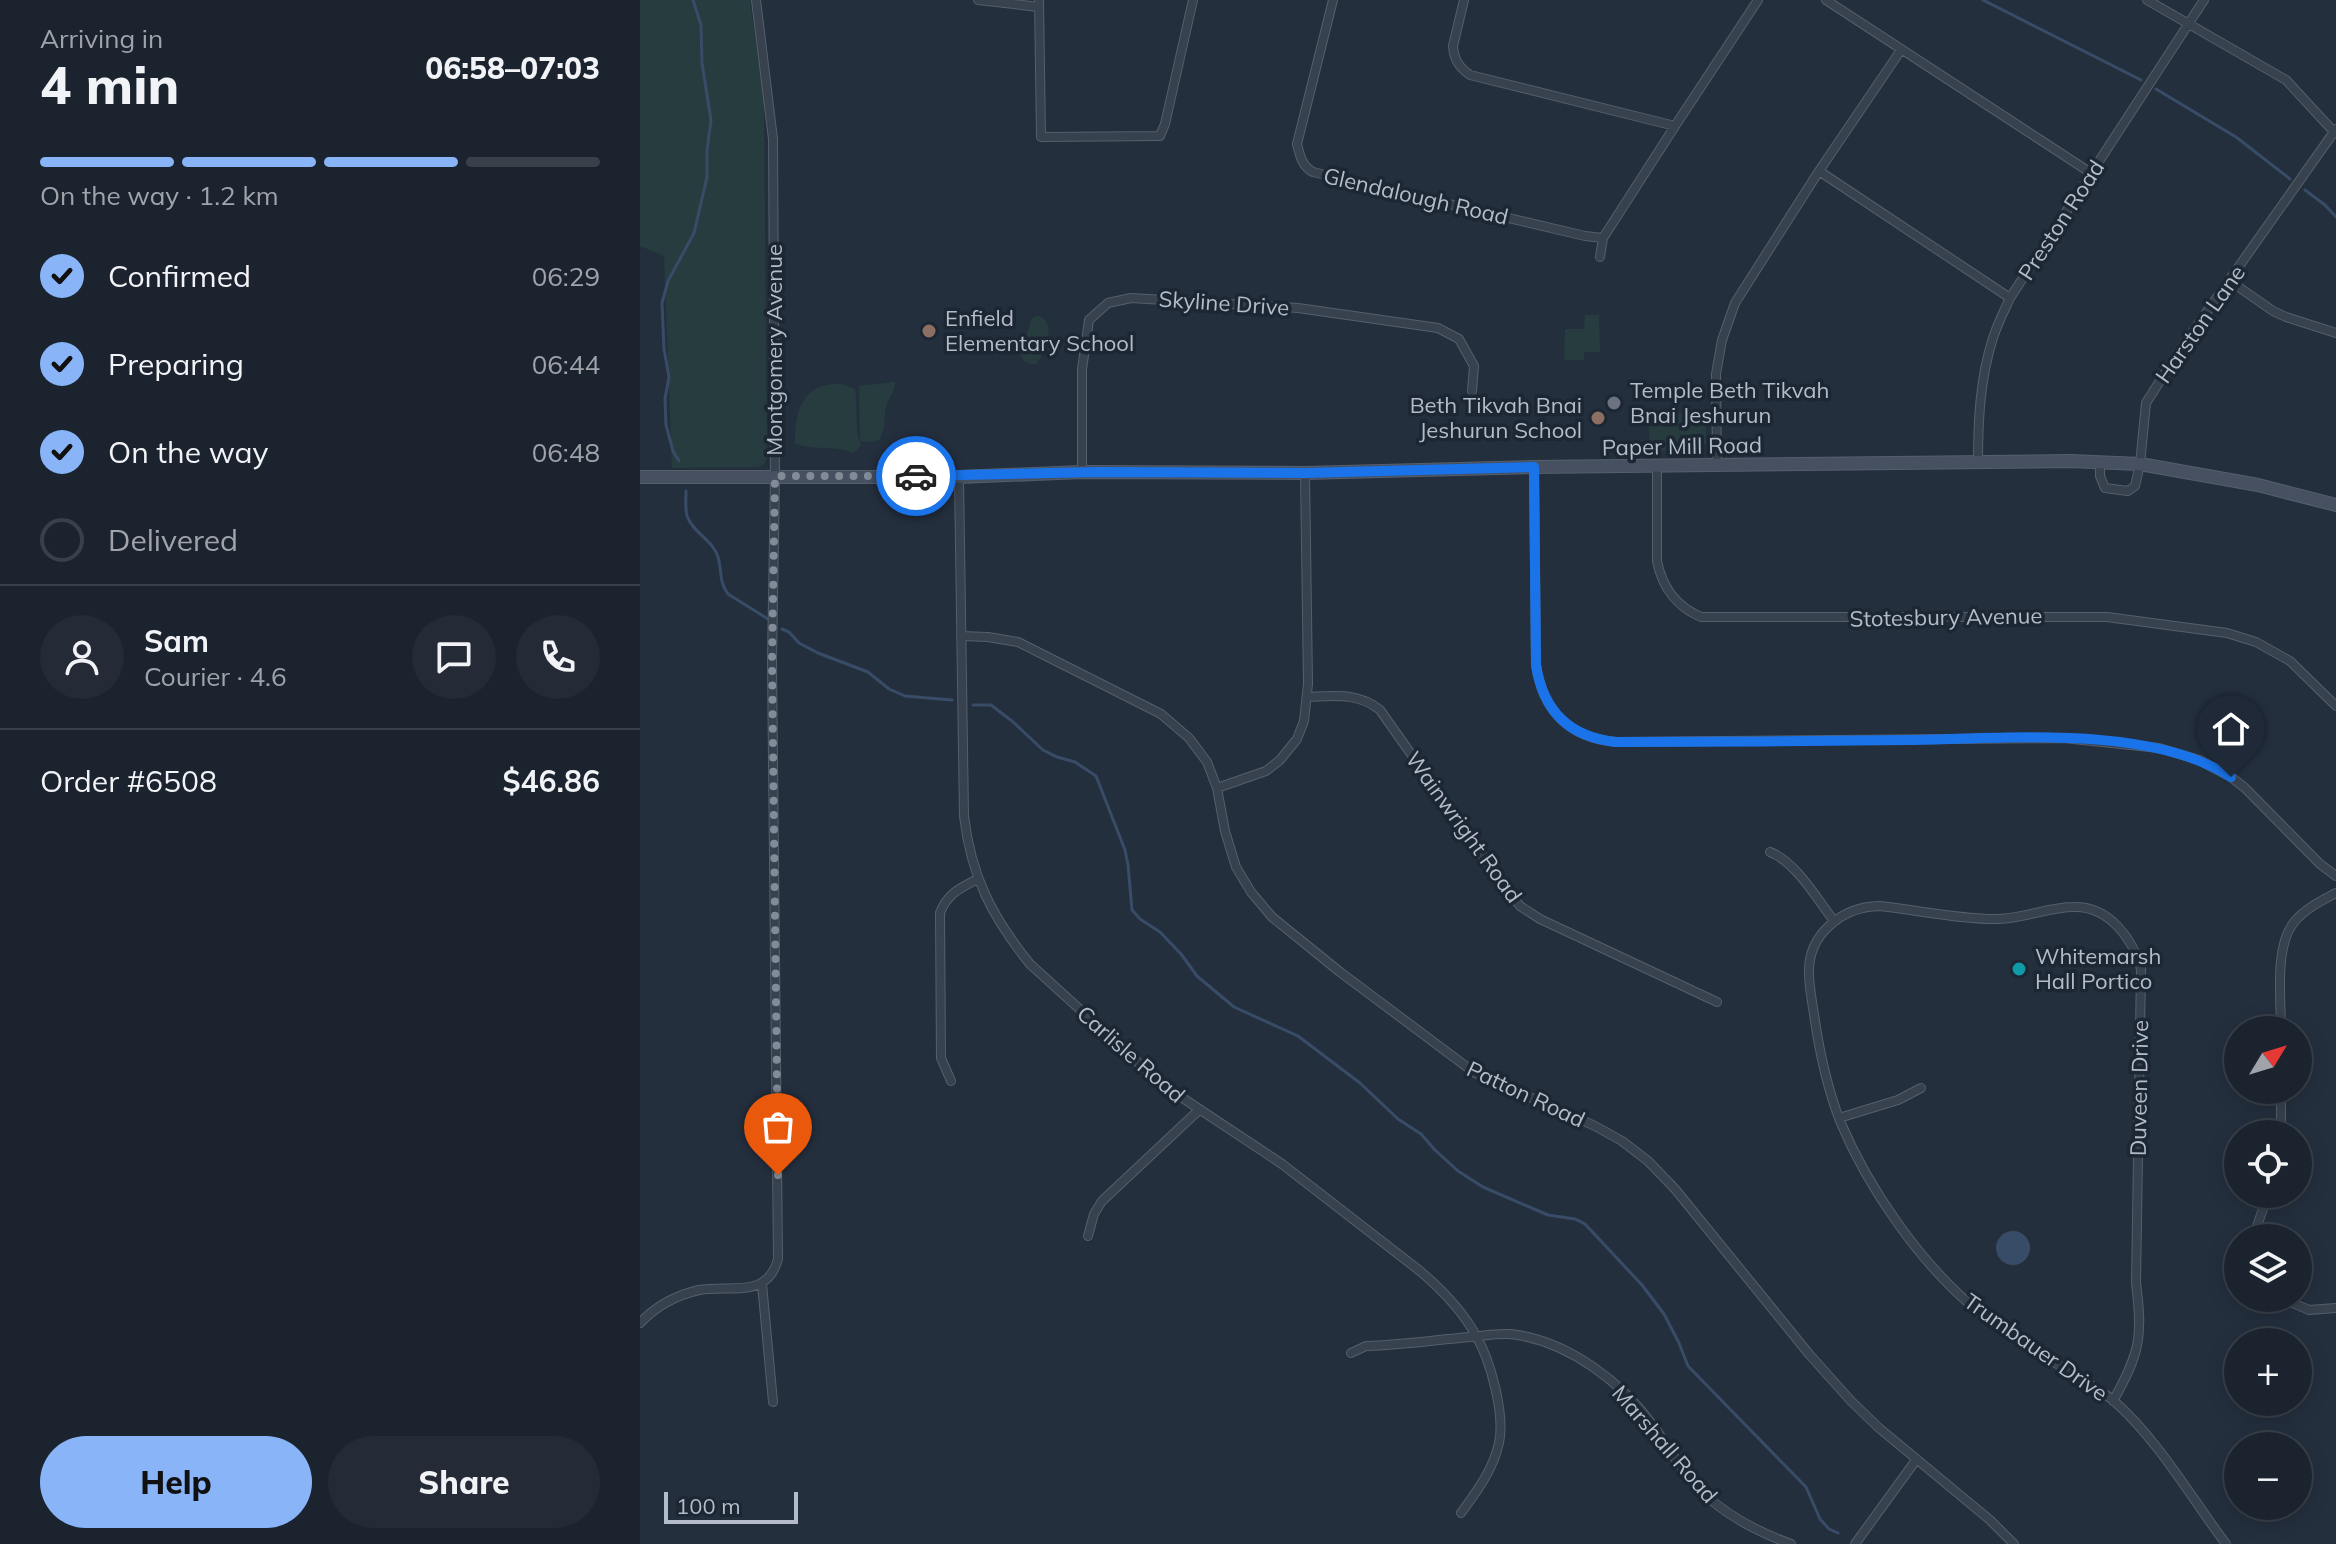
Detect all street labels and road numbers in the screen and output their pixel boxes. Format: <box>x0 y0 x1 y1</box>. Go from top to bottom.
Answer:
street label: Preston Road <box>2012 155 2110 285</box>
street label: Glendalough Road <box>1321 161 1511 231</box>
street label: Montgomery Avenue <box>760 244 788 456</box>
street label: Harston Lane <box>2149 260 2251 388</box>
street label: Skyline Drive <box>1158 284 1290 322</box>
street label: Paper Mill Road <box>1602 431 1762 461</box>
street label: Stotesbury Avenue <box>1849 601 2043 633</box>
street label: Wainwright Road <box>1400 746 1528 908</box>
street label: Carlisle Road <box>1071 999 1191 1109</box>
street label: Duveen Drive <box>2124 1020 2154 1156</box>
street label: Patton Road <box>1462 1054 1590 1134</box>
street label: Trumbauer Drive <box>1959 1287 2113 1407</box>
street label: Marshall Road <box>1606 1379 1724 1509</box>

